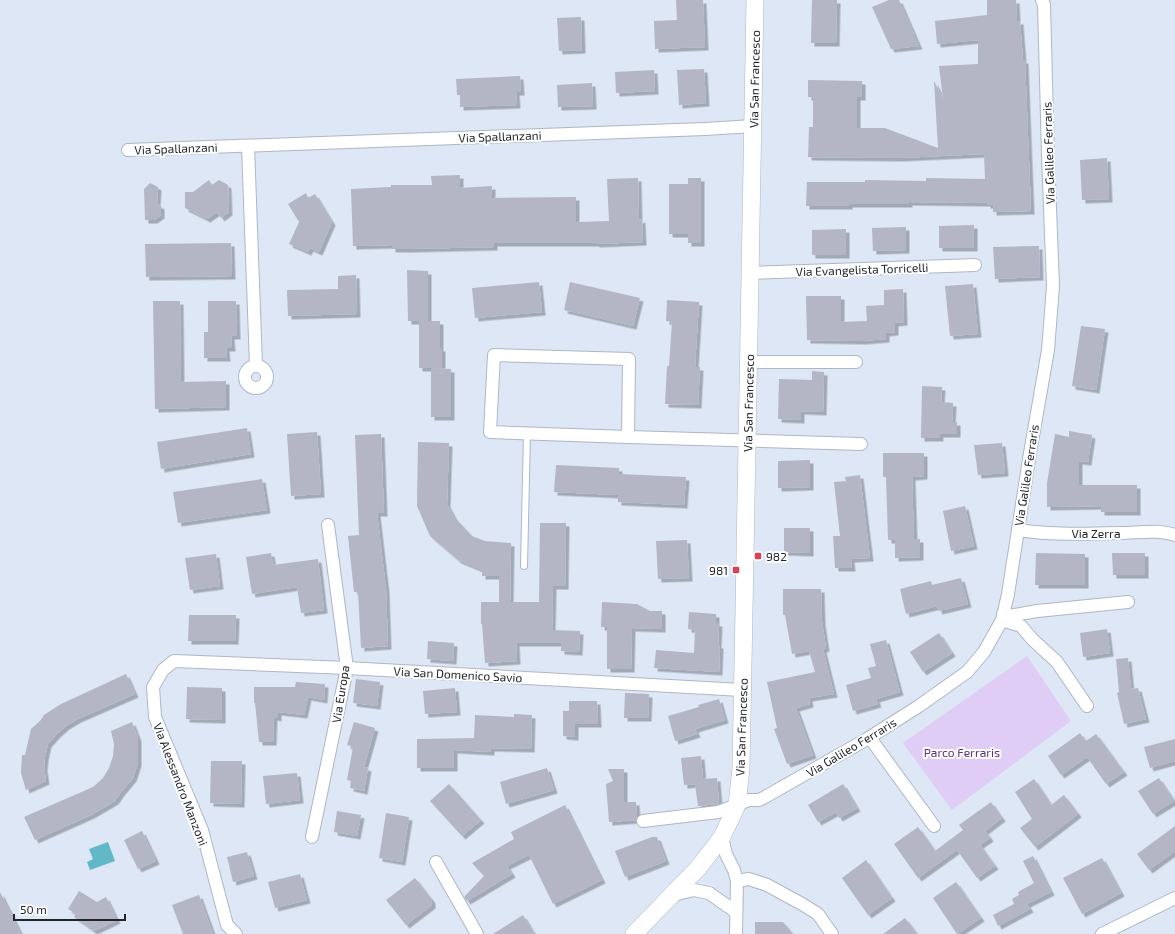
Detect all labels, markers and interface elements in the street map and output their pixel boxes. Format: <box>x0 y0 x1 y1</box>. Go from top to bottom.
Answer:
street label: Via San Francesco <box>746 30 762 128</box>
street label: Via Galileo Ferraris <box>1039 102 1057 204</box>
street label: Via Spallanzani <box>458 128 542 144</box>
street label: Via Spallanzani <box>134 140 218 156</box>
street label: Via Evangelista Torricelli <box>795 260 929 278</box>
street label: Via San Francesco <box>740 354 756 452</box>
street label: Via Galileo Ferraris <box>1011 423 1041 527</box>
street label: Via Zerra <box>1072 526 1121 540</box>
place label: 982 <box>766 549 787 563</box>
marker: 982 <box>753 551 763 561</box>
place label: 981 <box>709 563 728 577</box>
marker: 981 <box>731 565 741 575</box>
street label: Via Europa <box>329 664 351 724</box>
street label: Via San Domenico Savio <box>393 664 523 684</box>
street label: Via San Francesco <box>732 678 750 776</box>
street label: Via Galileo Ferraris <box>803 715 899 779</box>
street label: Via Alessandro Manzoni <box>151 721 211 847</box>
park label: Parco Ferraris <box>924 745 1000 759</box>
scale bar <box>14 896 125 922</box>
text: 50 m <box>20 902 47 916</box>

